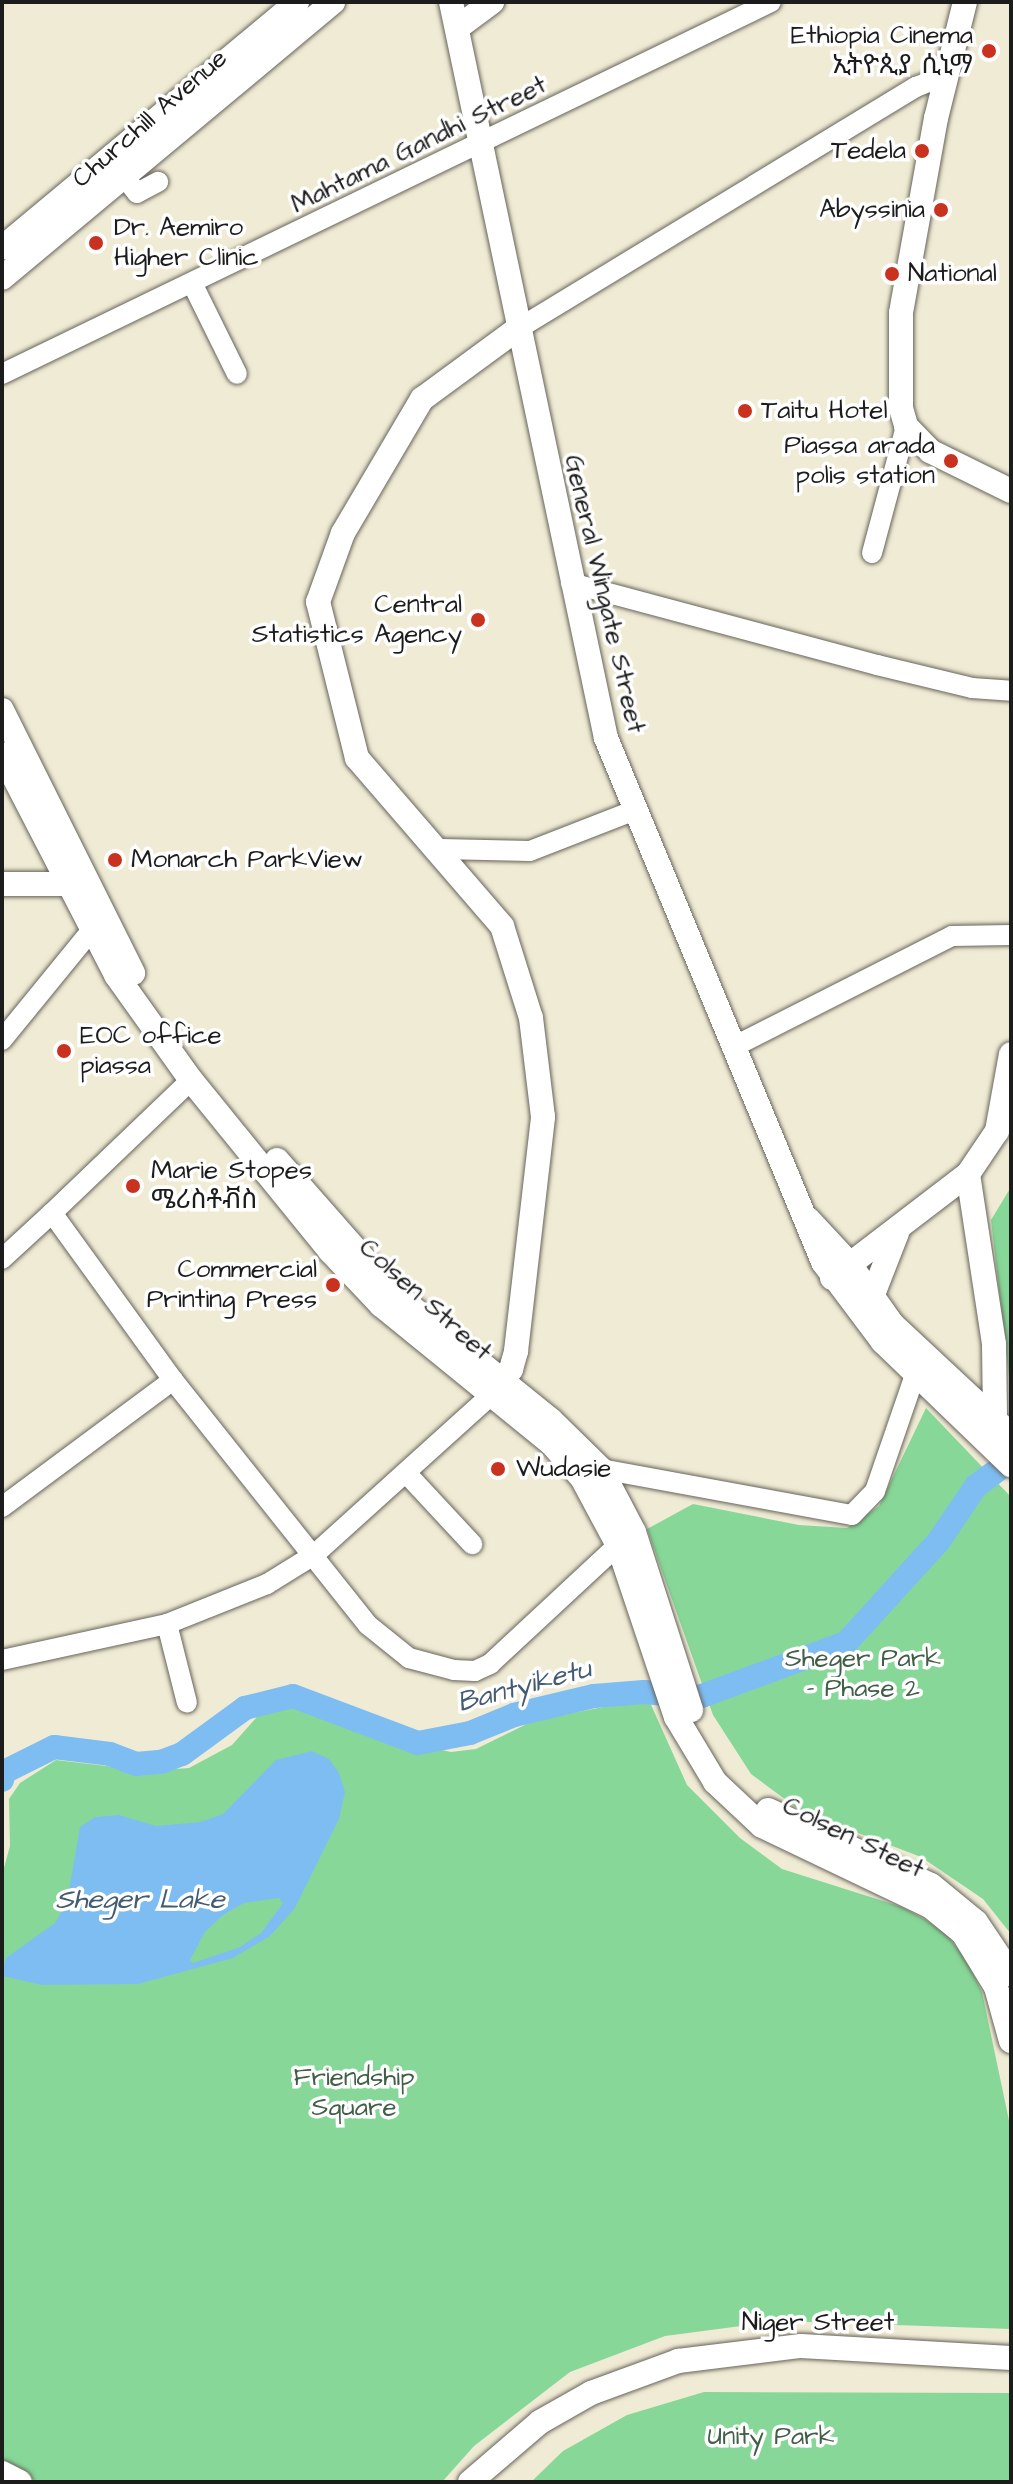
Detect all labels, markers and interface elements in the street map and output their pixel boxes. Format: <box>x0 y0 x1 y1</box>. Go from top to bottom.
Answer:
place label: Ethiopia Cinema ኢትዮጲያ ሲኒማ <box>791 20 973 82</box>
marker: Ethiopia Cinema ኢትዮጲያ ሲኒማ <box>980 42 998 60</box>
street label: Churchill Avenue <box>66 43 234 195</box>
street label: Mahtama Gandhi Street <box>286 70 552 220</box>
place label: Tedela <box>831 135 906 167</box>
marker: Tedela <box>913 142 931 160</box>
place label: Abyssinia <box>819 194 925 226</box>
marker: Abyssinia <box>932 201 950 219</box>
place label: Dr. Aemiro Higher Clinic <box>114 212 259 274</box>
marker: Dr. Aemiro Higher Clinic <box>85 232 107 254</box>
place label: National <box>908 258 997 290</box>
marker: National <box>883 265 901 283</box>
place label: Taitu Hotel <box>761 395 888 427</box>
marker: Taitu Hotel <box>736 402 754 420</box>
place label: Piassa arada polis station <box>784 430 935 492</box>
street label: General Wingate Street <box>557 452 651 736</box>
marker: Piassa arada polis station <box>942 452 960 470</box>
place label: Central Statistics Agency <box>252 589 462 650</box>
marker: Central Statistics Agency <box>469 611 487 629</box>
place label: Monarch ParkView <box>131 844 363 876</box>
marker: Monarch ParkView <box>106 851 124 869</box>
place label: EOC office piassa <box>80 1020 222 1082</box>
marker: EOC office piassa <box>55 1042 73 1060</box>
place label: Marie Stopes ሜሪስቶቭስ <box>151 1155 312 1216</box>
marker: Marie Stopes ሜሪስቶቭስ <box>122 1175 144 1197</box>
street label: Colsen Street <box>352 1232 498 1368</box>
place label: Commercial Printing Press <box>147 1254 317 1316</box>
marker: Commercial Printing Press <box>324 1276 342 1294</box>
place label: Wudasie <box>516 1453 611 1485</box>
marker: Wudasie <box>487 1458 509 1480</box>
park label: Sheger Park - Phase 2 <box>785 1643 941 1704</box>
water label: Bantyiketu <box>454 1652 594 1720</box>
street label: Colsen Steet <box>777 1790 929 1886</box>
water label: Sheger Lake <box>55 1883 225 1917</box>
park label: Friendship Square <box>293 2062 415 2124</box>
street label: Niger Street <box>742 2307 894 2339</box>
park label: Unity Park <box>708 2421 834 2453</box>

